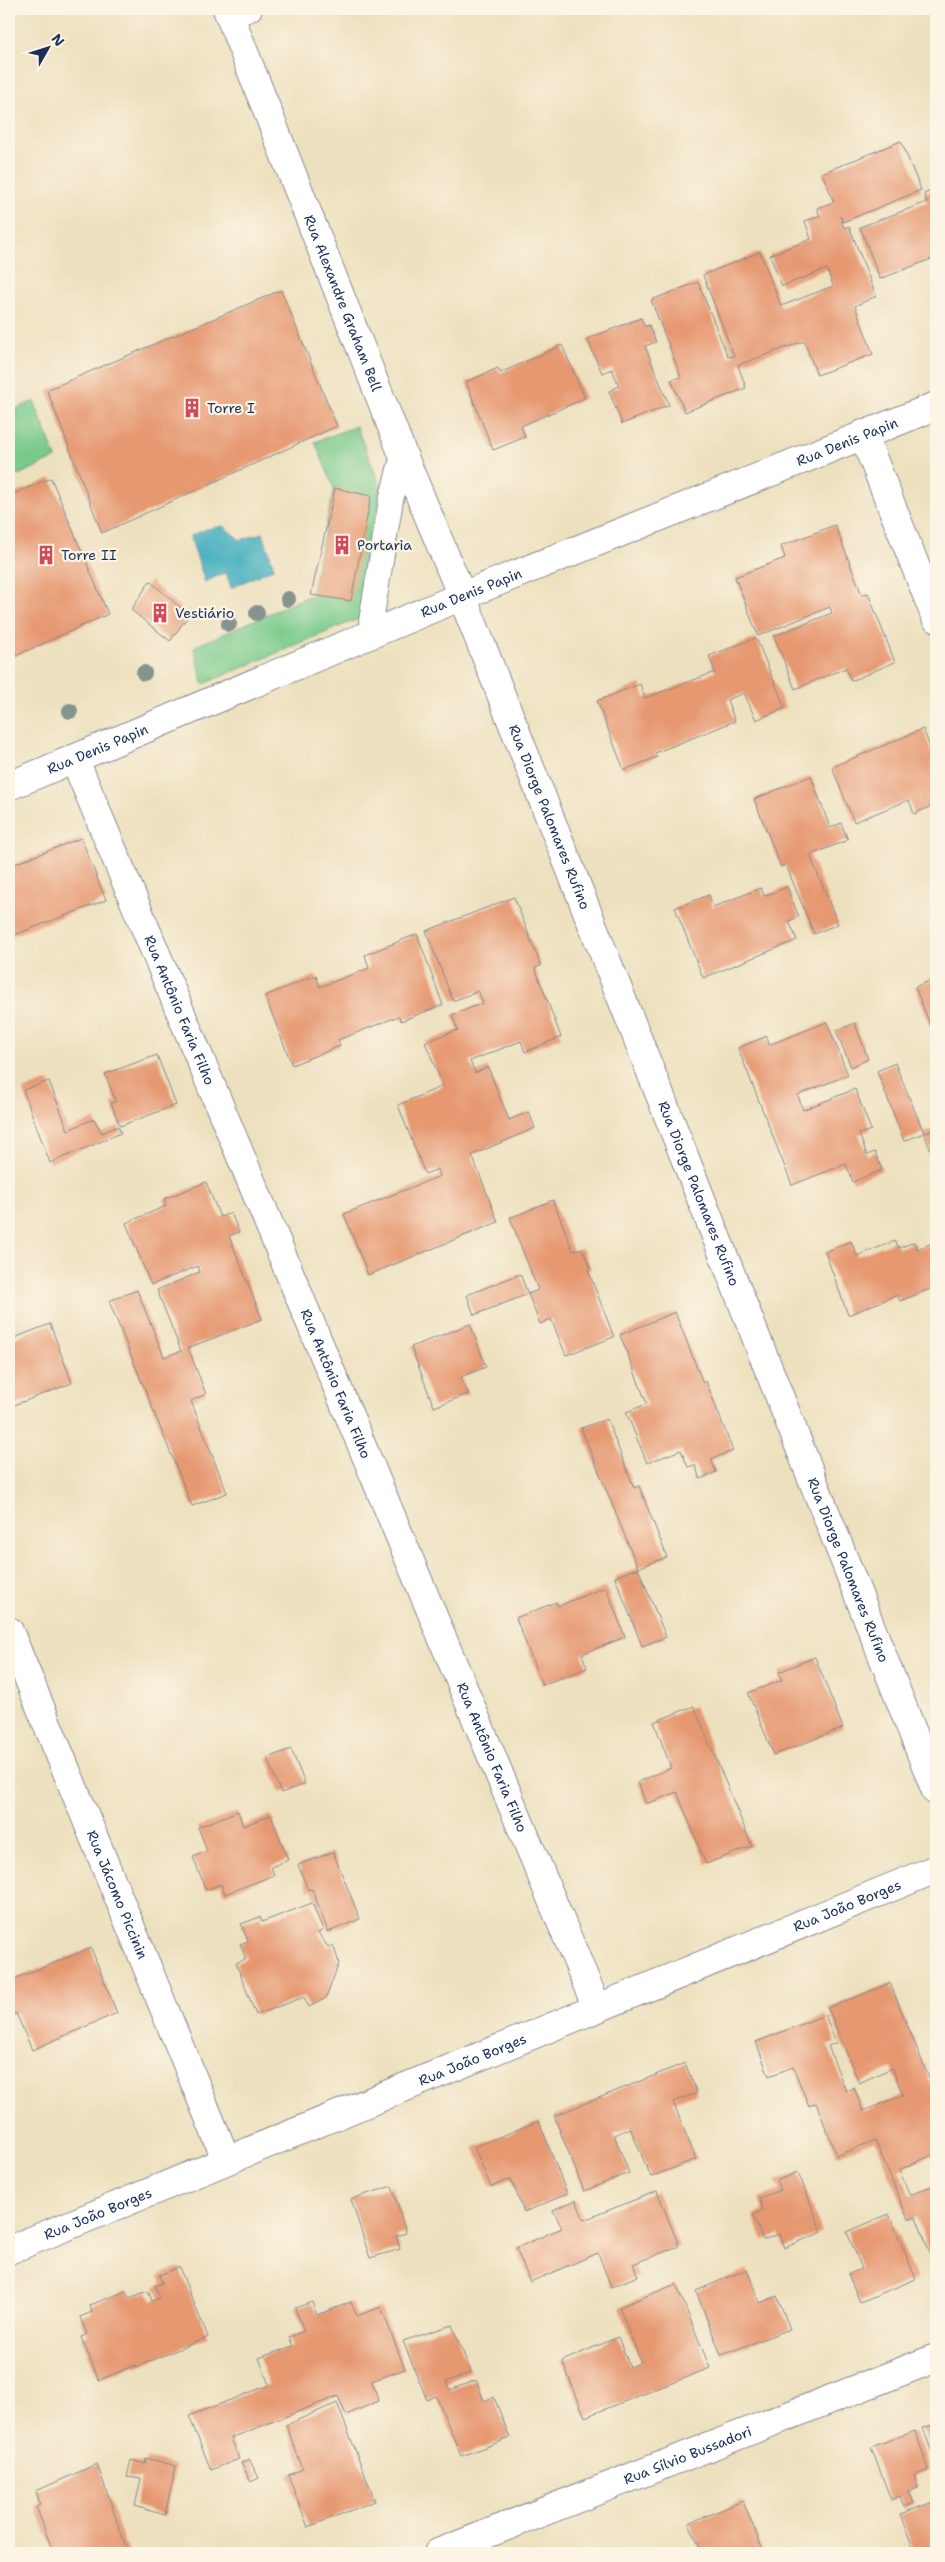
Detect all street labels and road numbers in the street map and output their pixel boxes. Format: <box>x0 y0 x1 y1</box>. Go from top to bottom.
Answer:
street label: Rua Alexandre Graham Bell <box>300 212 386 395</box>
street label: Rua Denis Papin <box>794 413 901 470</box>
street label: Rua Denis Papin <box>418 564 525 621</box>
street label: Rua Denis Papin <box>44 720 151 778</box>
street label: Rua Diorge Palomares Rufino <box>505 722 594 912</box>
street label: Rua Antônio Faria Filho <box>140 932 219 1088</box>
street label: Rua Diorge Palomares Rufino <box>654 1098 744 1289</box>
street label: Rua Antônio Faria Filho <box>297 1306 375 1461</box>
street label: Rua Diorge Palomares Rufino <box>804 1475 893 1665</box>
street label: Rua Antônio Faria Filho <box>453 1680 531 1835</box>
street label: Rua Jácomo Piccinin <box>83 1827 152 1962</box>
street label: Rua João Borges <box>790 1875 904 1936</box>
street label: Rua João Borges <box>416 2029 529 2090</box>
street label: Rua João Borges <box>41 2183 154 2244</box>
street label: Rua Sílvio Bussadori <box>621 2422 754 2488</box>

